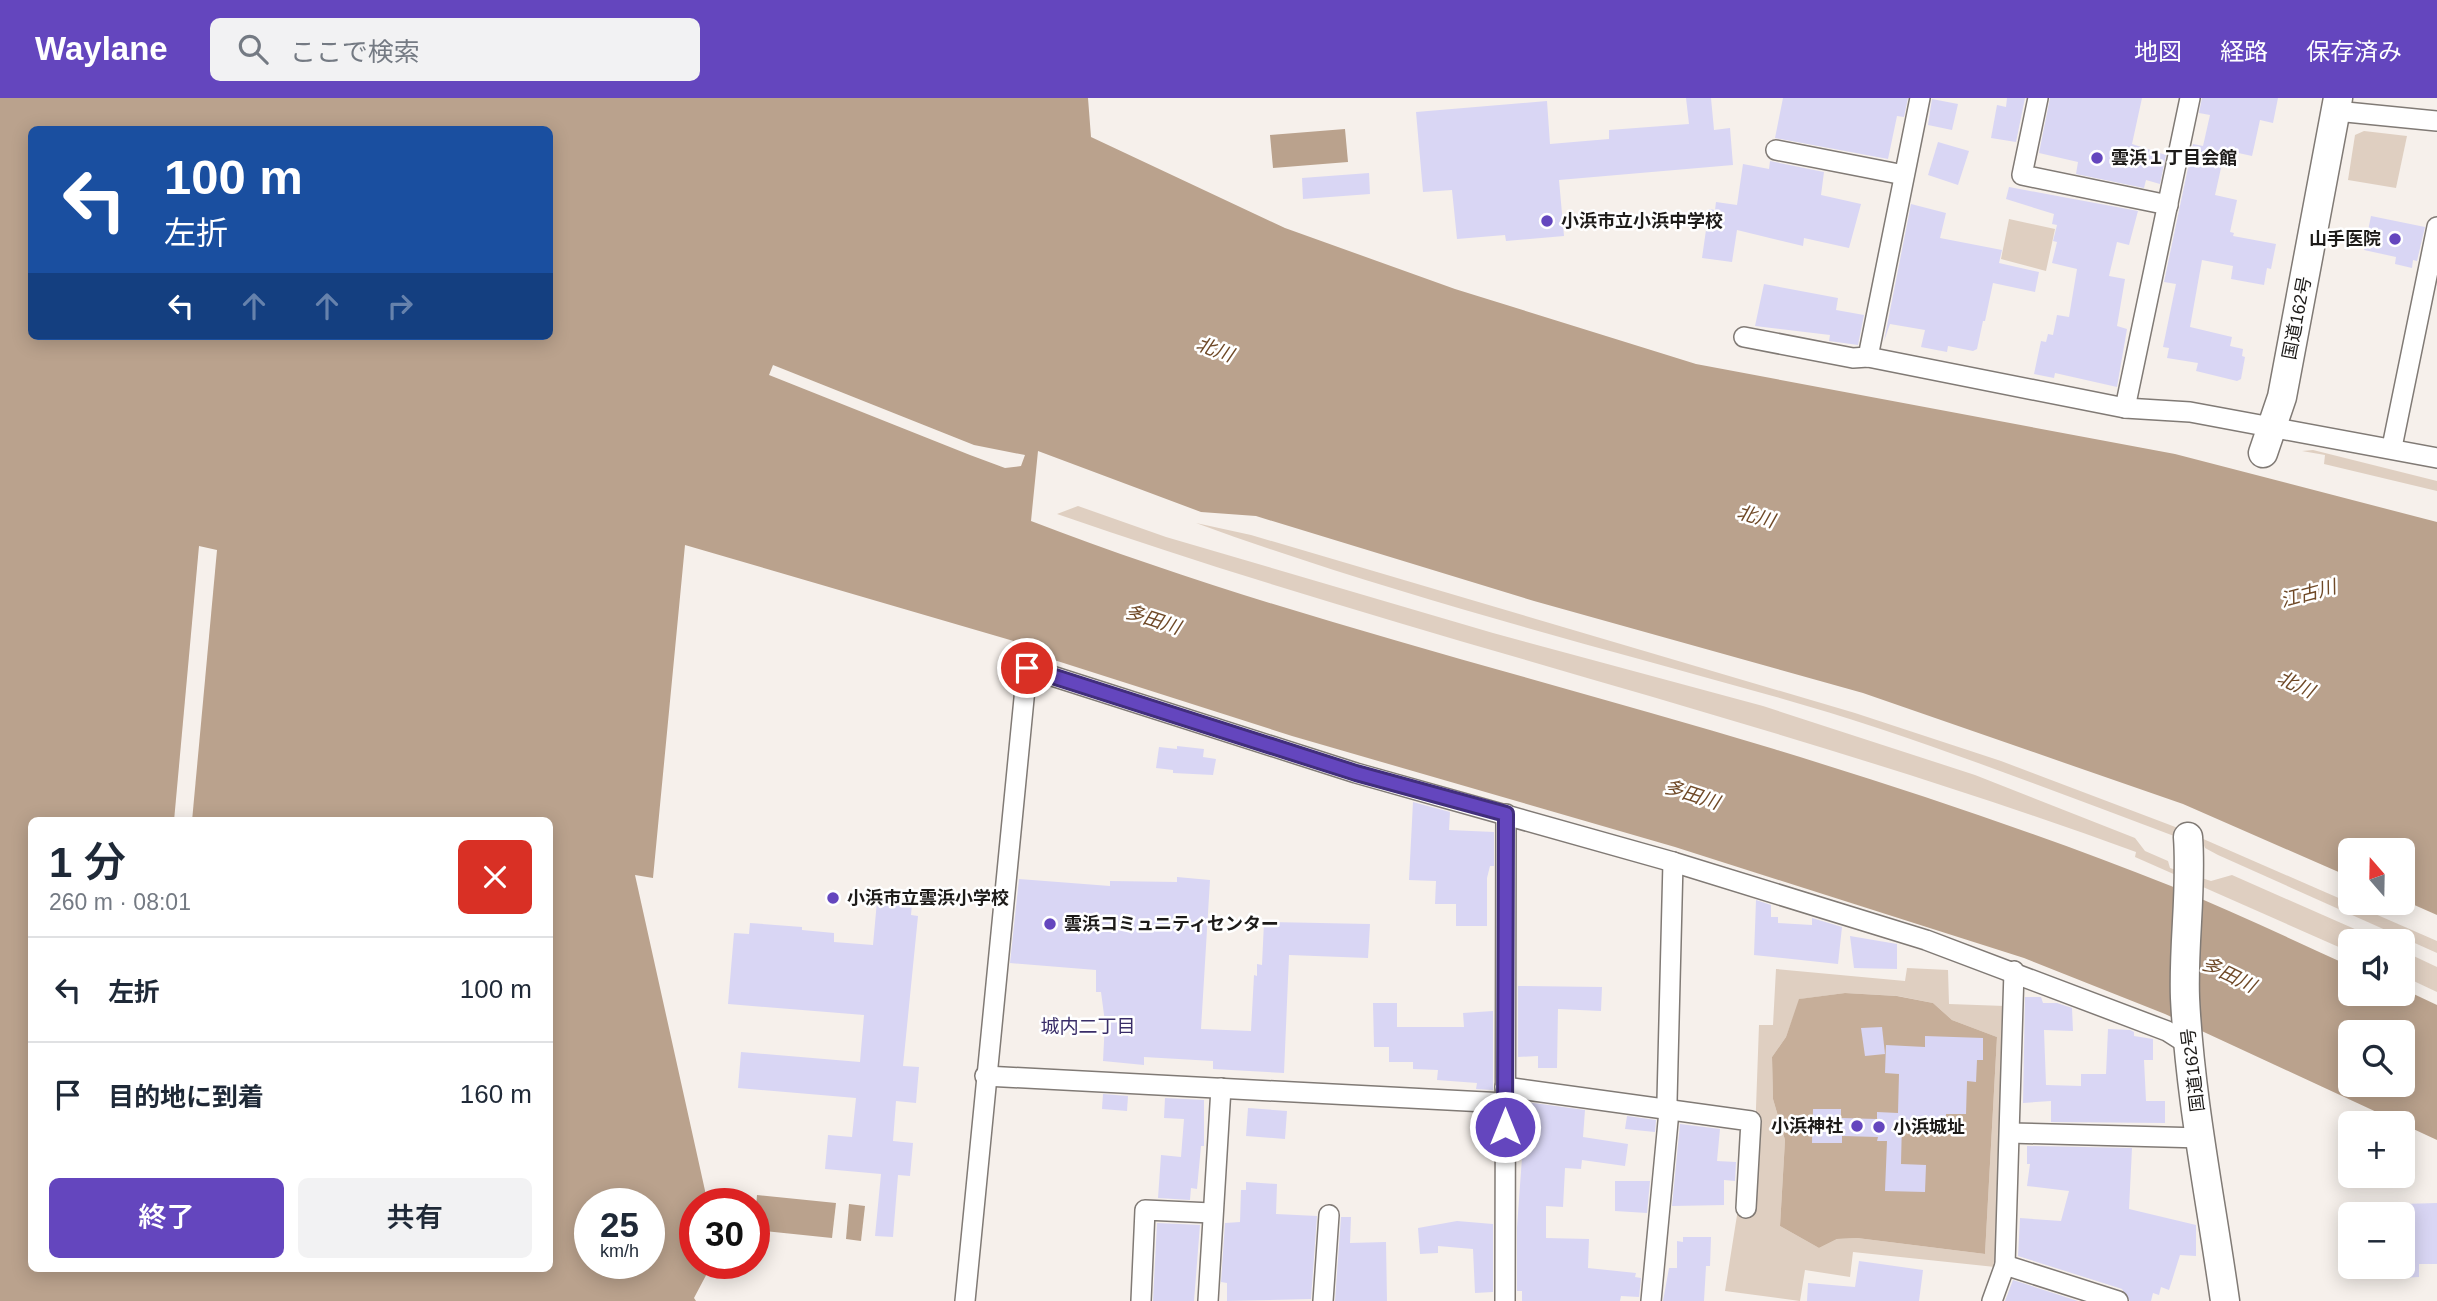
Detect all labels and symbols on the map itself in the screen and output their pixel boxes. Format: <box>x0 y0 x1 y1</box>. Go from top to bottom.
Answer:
place label: 雲浜１丁目会館 <box>2111 148 2237 168</box>
marker: 雲浜１丁目会館 <box>2089 150 2105 166</box>
place label: 小浜市立小浜中学校 <box>1561 211 1723 231</box>
marker: 小浜市立小浜中学校 <box>1539 213 1555 229</box>
place label: 山手医院 <box>2309 229 2381 249</box>
marker: 山手医院 <box>2387 231 2403 247</box>
street label: 国道162号 <box>2279 275 2315 361</box>
water label: 北川 <box>1193 333 1238 367</box>
water label: 北川 <box>1735 501 1779 532</box>
water label: 江古川 <box>2278 575 2340 611</box>
water label: 多田川 <box>1122 601 1185 639</box>
pin <box>997 638 1057 698</box>
water label: 北川 <box>2274 667 2319 703</box>
water label: 多田川 <box>1661 776 1724 814</box>
north arrow <box>2338 838 2415 915</box>
place label: 小浜市立雲浜小学校 <box>847 888 1009 908</box>
marker: 小浜市立雲浜小学校 <box>825 890 841 906</box>
place label: 雲浜コミュニティセンター <box>1064 914 1279 934</box>
marker: 雲浜コミュニティセンター <box>1042 916 1058 932</box>
water label: 多田川 <box>2199 953 2261 997</box>
district label: 城内二丁目 <box>1040 1016 1136 1037</box>
street label: 国道162号 <box>2178 1027 2208 1113</box>
position arrow <box>1468 1090 1542 1164</box>
place label: 小浜神社 <box>1771 1116 1843 1136</box>
place label: 小浜城址 <box>1893 1117 1965 1137</box>
marker: 小浜神社 <box>1849 1118 1865 1134</box>
marker: 小浜城址 <box>1871 1119 1887 1135</box>
speed limit sign: 30 <box>679 1188 770 1279</box>

